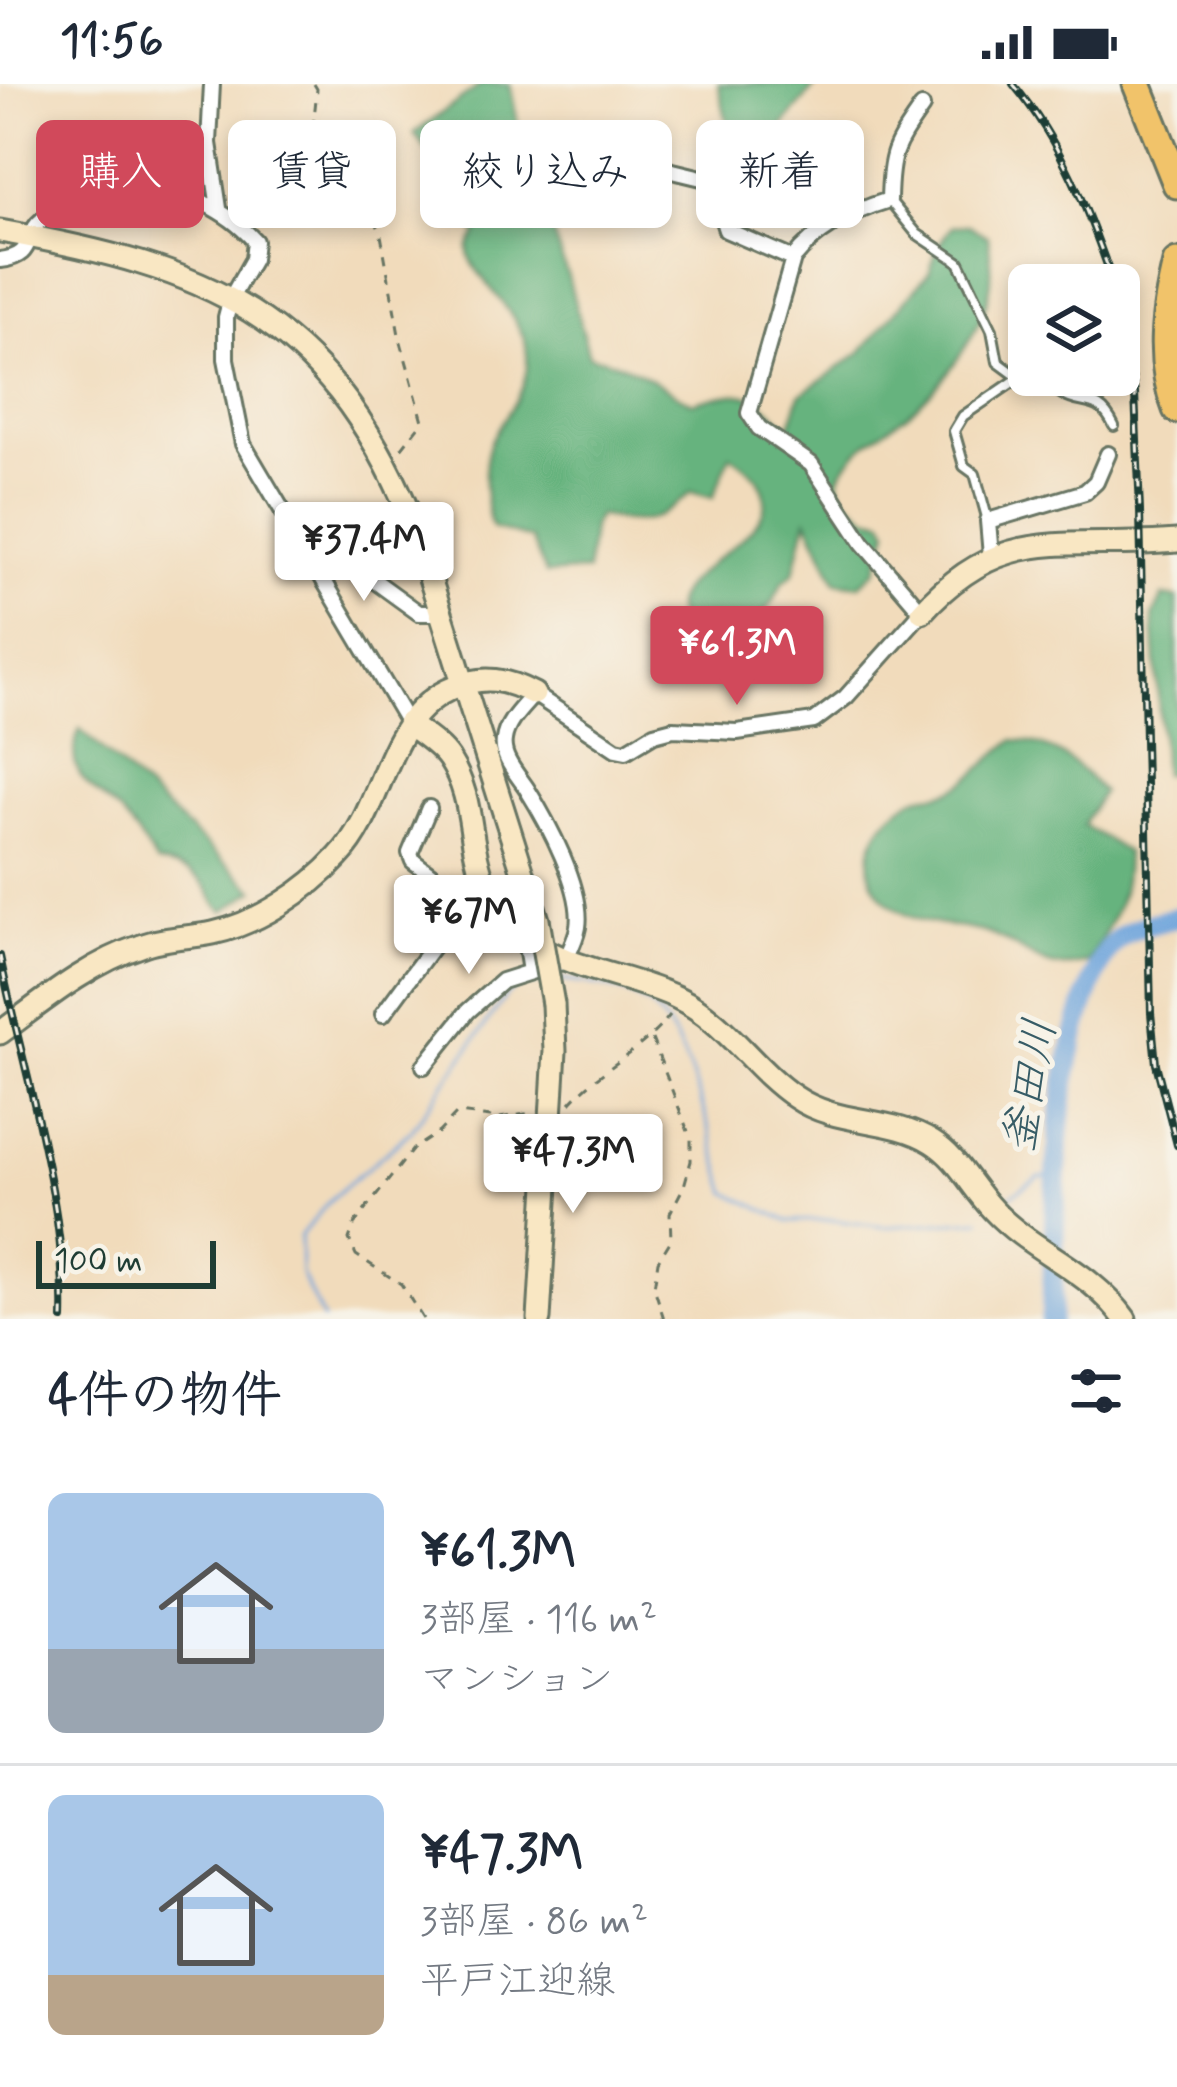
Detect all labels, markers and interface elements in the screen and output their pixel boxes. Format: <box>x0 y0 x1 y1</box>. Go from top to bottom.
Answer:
text: 11:56 <box>60 13 163 72</box>
chip: 購入 <box>36 120 204 228</box>
chip: 賃貸 <box>228 120 396 228</box>
chip: 絞り込み <box>420 120 672 228</box>
chip: 新着 <box>696 120 864 228</box>
map controls <box>1008 264 1140 396</box>
button: layers <box>1008 264 1140 396</box>
pin: ¥37.4M <box>266 502 462 604</box>
text: ¥37.4M <box>302 515 426 566</box>
pin: ¥61.3M <box>639 606 835 708</box>
text: ¥61.3M <box>677 619 797 670</box>
pin: ¥67M <box>398 875 540 977</box>
text: ¥67M <box>421 888 517 939</box>
water label: 釜田川 <box>990 1014 1072 1158</box>
pin: ¥47.3M <box>475 1114 671 1216</box>
text: ¥47.3M <box>511 1127 635 1178</box>
scale bar <box>36 1235 216 1288</box>
text: 100 m <box>54 1240 143 1284</box>
icon: filters <box>1063 1358 1129 1424</box>
text: 4件の物件 <box>48 1364 282 1430</box>
text: ¥61.3M <box>420 1520 576 1586</box>
icon: home <box>144 1541 288 1685</box>
text: 3部屋 · 116 m² <box>420 1595 657 1646</box>
text: マンション <box>420 1655 613 1706</box>
text: ¥47.3M <box>420 1822 583 1888</box>
icon: home <box>144 1843 288 1987</box>
text: 3部屋 · 86 m² <box>420 1897 648 1948</box>
text: 平戸江迎線 <box>420 1957 615 2008</box>

